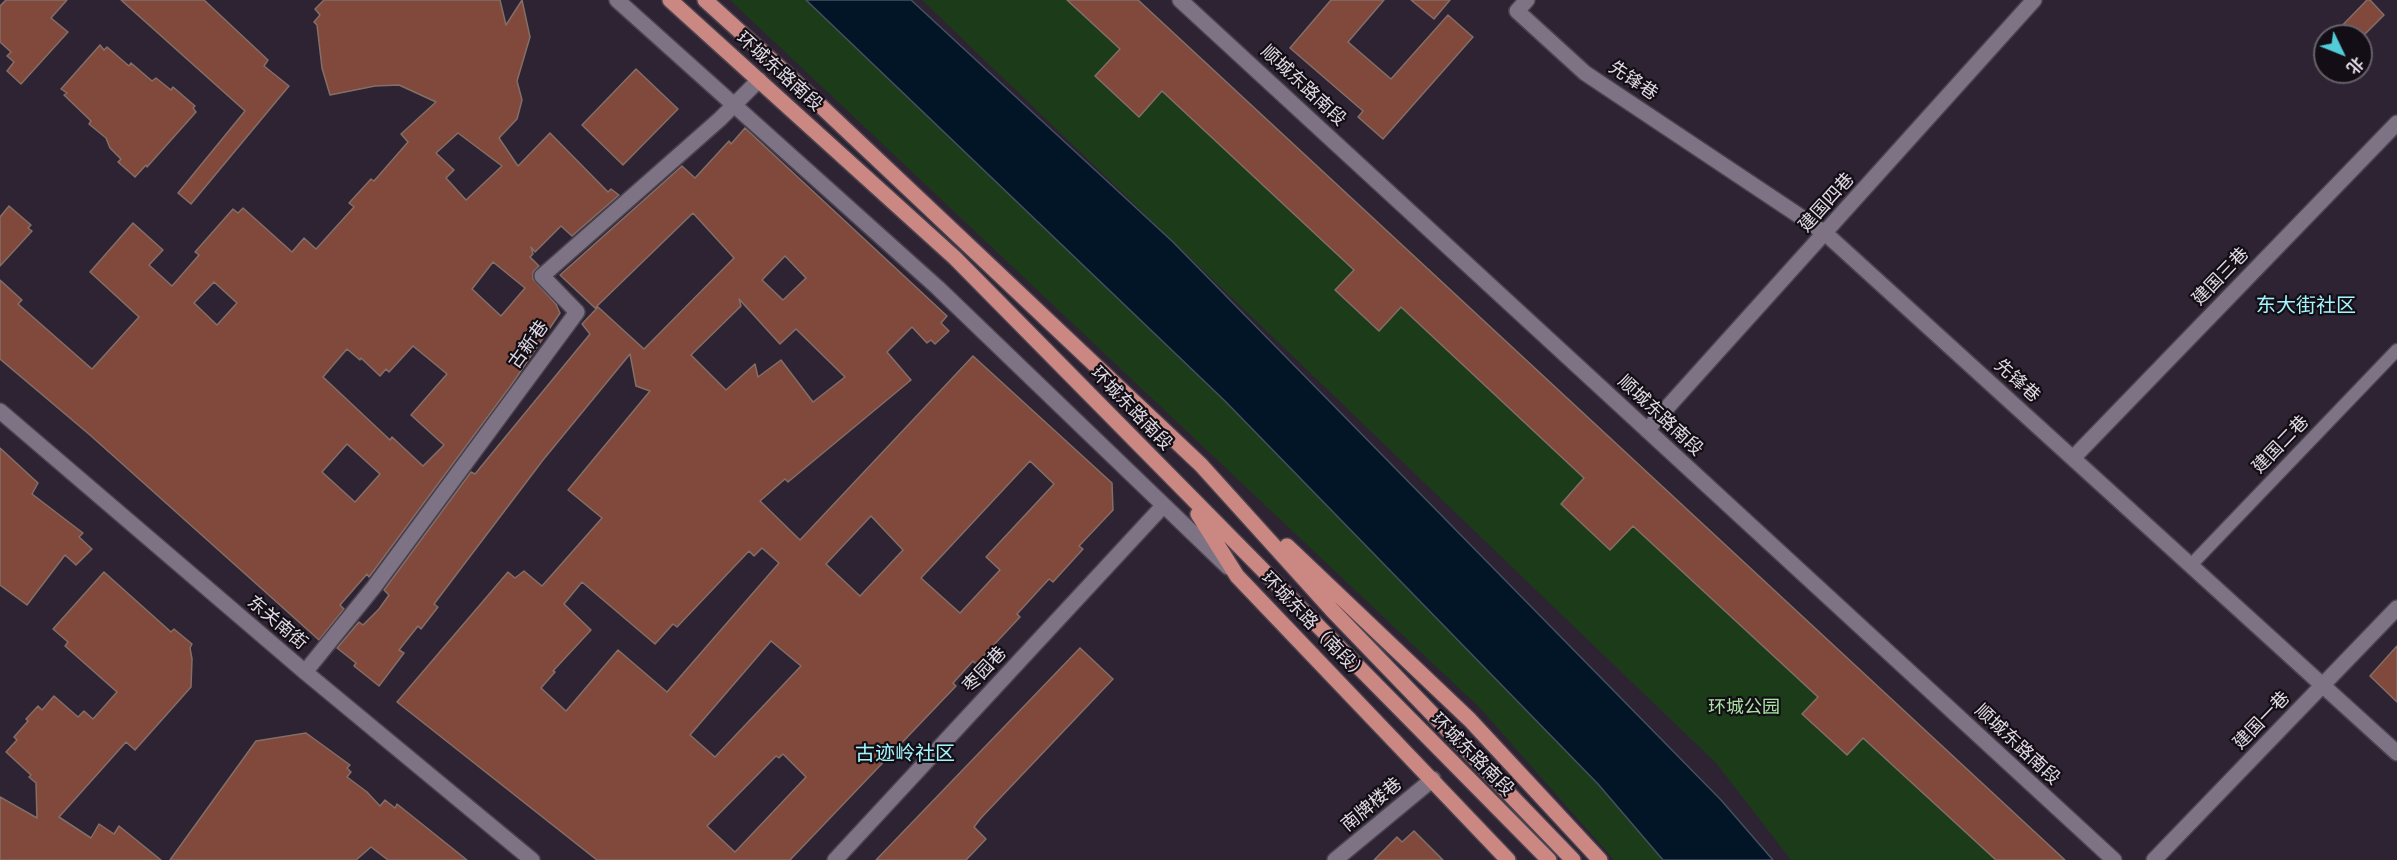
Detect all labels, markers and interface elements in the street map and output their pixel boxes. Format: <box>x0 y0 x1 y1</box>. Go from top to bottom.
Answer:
north arrow <box>2313 24 2373 84</box>
street label: 环城东路南段 <box>732 28 826 116</box>
street label: 顺城东路南段 <box>1256 41 1350 131</box>
text: 北 <box>2343 54 2367 77</box>
street label: 先锋巷 <box>1605 57 1661 105</box>
street label: 建国四巷 <box>1795 169 1859 237</box>
street label: 建国三巷 <box>2188 244 2254 310</box>
district label: 东大街社区 <box>2256 294 2356 318</box>
street label: 古新巷 <box>504 317 554 373</box>
street label: 先锋巷 <box>1990 355 2044 407</box>
street label: 环城东路南段 <box>1086 363 1176 455</box>
street label: 顺城东路南段 <box>1613 371 1707 461</box>
street label: 建国二巷 <box>2248 412 2314 478</box>
street label: 环城东路（南段） <box>1256 568 1372 686</box>
street label: 东关南街 <box>242 592 312 654</box>
street label: 枣园巷 <box>959 643 1011 697</box>
street label: 建国一巷 <box>2229 688 2295 754</box>
park label: 环城公园 <box>1708 697 1780 719</box>
street label: 顺城东路南段 <box>1970 700 2064 790</box>
street label: 环城东路南段 <box>1426 709 1518 801</box>
district label: 古迹岭社区 <box>855 742 955 766</box>
street label: 南牌楼巷 <box>1337 774 1407 836</box>

